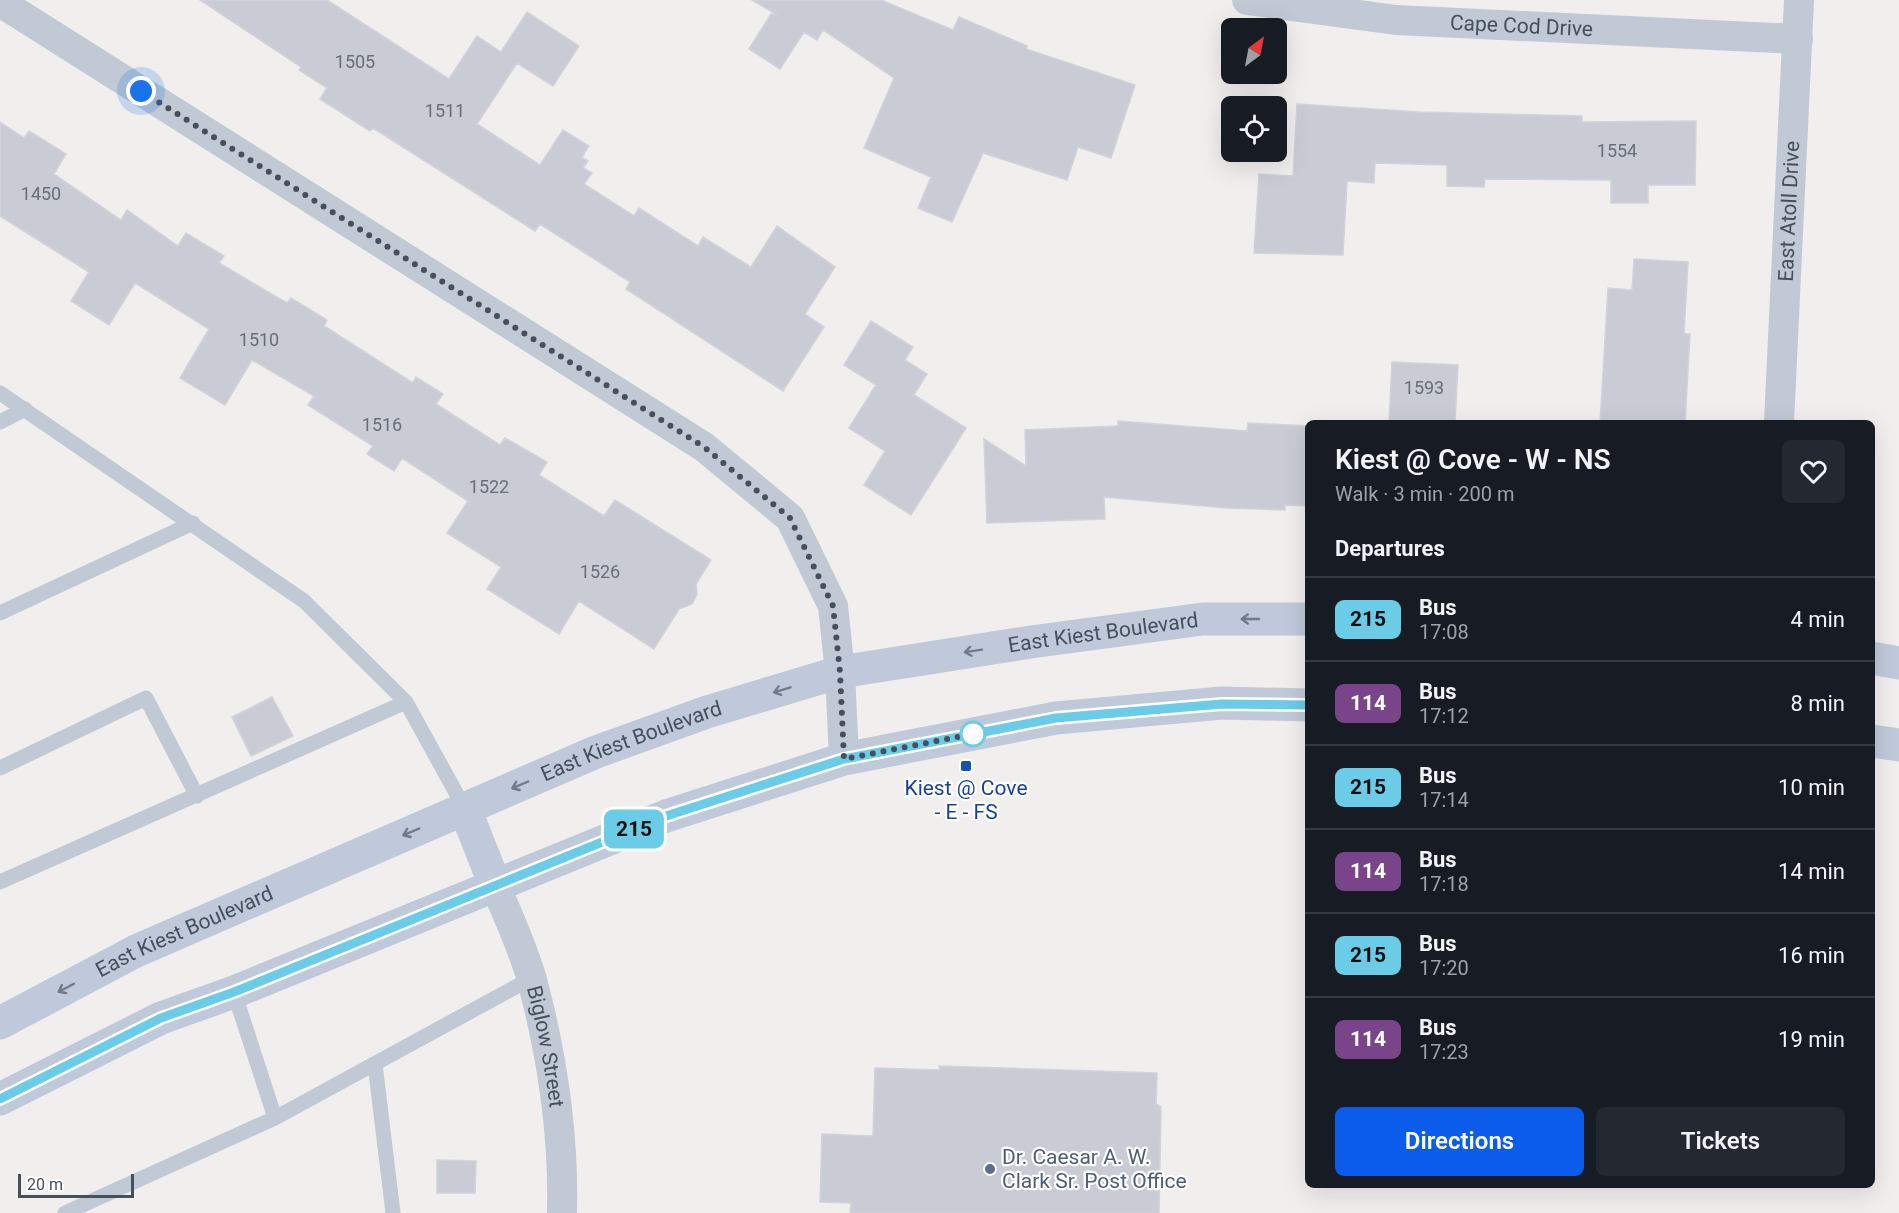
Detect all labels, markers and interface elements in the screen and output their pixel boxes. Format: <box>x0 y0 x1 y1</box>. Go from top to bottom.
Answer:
street label: Cape Cod Drive <box>1449 11 1594 41</box>
north arrow <box>1221 18 1287 84</box>
map controls <box>1221 18 1287 162</box>
house number: 1505 <box>335 51 375 72</box>
your location <box>126 76 156 106</box>
button: locate <box>1221 96 1287 162</box>
house number: 1511 <box>425 100 465 121</box>
house number: 1554 <box>1597 140 1637 161</box>
street label: East Atoll Drive <box>1774 140 1804 282</box>
house number: 1450 <box>21 183 61 204</box>
house number: 1510 <box>239 329 279 350</box>
house number: 1593 <box>1404 377 1444 398</box>
house number: 1516 <box>362 414 402 435</box>
button: heart <box>1782 440 1845 503</box>
text: Kiest @ Cove - W - NS <box>1335 443 1611 476</box>
house number: 1522 <box>469 476 509 497</box>
text: Walk · 3 min · 200 m <box>1335 482 1514 506</box>
text: Departures <box>1335 536 1445 561</box>
house number: 1526 <box>580 561 620 582</box>
text: Bus <box>1419 595 1457 620</box>
text: 215 <box>1350 607 1386 631</box>
text: 4 min <box>1790 607 1845 632</box>
street label: East Kiest Boulevard <box>1006 608 1200 657</box>
one-way arrow <box>1240 613 1260 625</box>
text: 17:08 <box>1419 620 1469 644</box>
one-way arrow <box>963 646 983 657</box>
text: Bus <box>1419 679 1457 704</box>
one-way arrow <box>773 685 792 696</box>
text: 114 <box>1350 691 1386 715</box>
text: 8 min <box>1790 691 1845 716</box>
street label: East Kiest Boulevard <box>537 696 725 786</box>
text: 17:12 <box>1419 704 1469 728</box>
unlabelled marker <box>960 721 986 747</box>
marker: Kiest @ Cove - E - FS <box>959 759 973 773</box>
text: Bus <box>1419 763 1457 788</box>
text: 215 <box>1350 775 1386 799</box>
text: 10 min <box>1778 775 1845 800</box>
place label: Kiest @ Cove - E - FS <box>904 776 1028 824</box>
one-way arrow <box>512 780 530 791</box>
text: 17:14 <box>1419 788 1469 812</box>
line badge: 215 <box>600 810 668 848</box>
text: 215 <box>616 817 652 841</box>
one-way arrow <box>403 827 421 838</box>
text: Bus <box>1419 847 1457 872</box>
text: 114 <box>1350 859 1386 883</box>
text: 14 min <box>1778 859 1845 884</box>
text: 17:18 <box>1419 872 1469 896</box>
street label: East Kiest Boulevard <box>92 881 277 982</box>
text: Bus <box>1419 931 1457 956</box>
text: 215 <box>1350 943 1386 967</box>
text: 16 min <box>1778 943 1845 968</box>
text: 17:20 <box>1419 956 1469 980</box>
one-way arrow <box>58 982 75 994</box>
street label: Biglow Street <box>522 983 569 1109</box>
text: Bus <box>1419 1015 1457 1040</box>
text: 114 <box>1350 1027 1386 1051</box>
text: 19 min <box>1778 1027 1845 1052</box>
text: 17:23 <box>1419 1040 1469 1064</box>
button: Directions <box>1335 1107 1584 1176</box>
button: Tickets <box>1596 1107 1845 1176</box>
place label: Dr. Caesar A. W. Clark Sr. Post Office <box>1002 1145 1187 1193</box>
marker: Dr. Caesar A. W. Clark Sr. Post Office <box>983 1162 997 1176</box>
scale bar <box>18 1171 134 1198</box>
text: 20 m <box>27 1175 63 1194</box>

